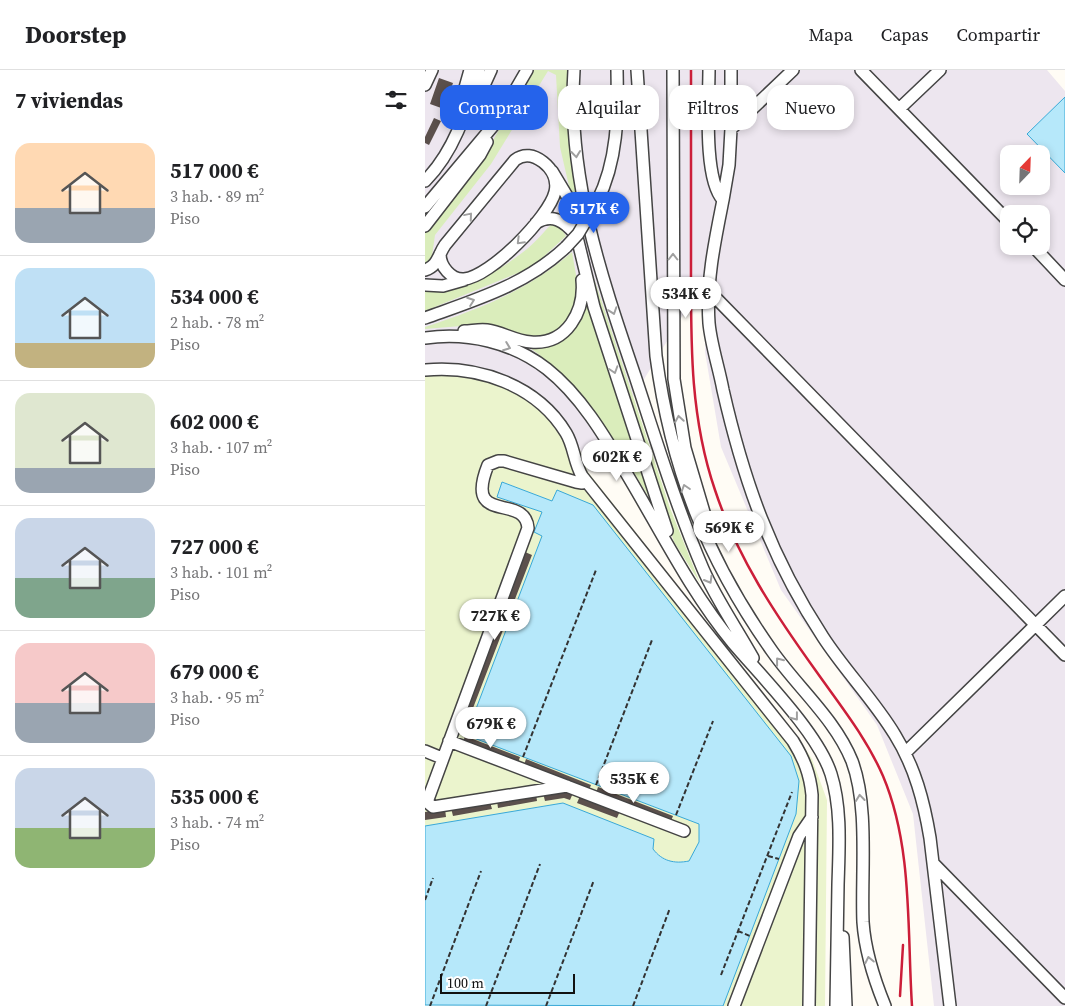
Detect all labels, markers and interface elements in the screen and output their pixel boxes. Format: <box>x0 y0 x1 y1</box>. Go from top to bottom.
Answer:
text: Doorstep <box>25 18 127 51</box>
text: Mapa <box>808 22 853 47</box>
text: Capas <box>881 22 928 47</box>
text: Compartir <box>956 22 1040 47</box>
chip: Comprar <box>440 85 548 130</box>
chip: Alquilar <box>558 85 659 130</box>
chip: Filtros <box>669 85 757 130</box>
chip: Nuevo <box>767 85 854 130</box>
text: 7 viviendas <box>15 86 123 115</box>
icon: filters <box>382 86 410 114</box>
north arrow <box>1000 145 1050 195</box>
map controls <box>1000 145 1050 255</box>
one-way arrow <box>570 150 581 158</box>
text: 517 000 € <box>170 156 259 185</box>
icon: home <box>55 163 115 223</box>
text: 3 hab. · 89 m² <box>170 185 264 207</box>
pin: 517K € <box>553 191 635 234</box>
text: 517K € <box>569 197 619 219</box>
button: locate <box>1000 205 1050 255</box>
text: Piso <box>170 207 200 229</box>
one-way arrow <box>464 212 473 221</box>
one-way arrow <box>517 235 526 244</box>
one-way arrow <box>668 252 678 260</box>
pin: 534K € <box>645 276 727 319</box>
text: 534 000 € <box>170 282 259 311</box>
text: 534K € <box>661 282 711 304</box>
icon: home <box>55 288 115 348</box>
one-way arrow <box>466 297 475 308</box>
one-way arrow <box>607 307 617 315</box>
text: 2 hab. · 78 m² <box>170 311 264 333</box>
text: Piso <box>170 333 200 355</box>
one-way arrow <box>502 341 511 351</box>
one-way arrow <box>609 365 619 374</box>
text: 602 000 € <box>170 407 259 436</box>
icon: home <box>55 413 115 473</box>
one-way arrow <box>674 414 684 423</box>
text: 3 hab. · 107 m² <box>170 436 272 458</box>
pin: 602K € <box>576 440 658 482</box>
text: 602K € <box>592 445 642 467</box>
text: Piso <box>170 458 200 480</box>
one-way arrow <box>681 484 691 492</box>
pin: 569K € <box>688 510 770 553</box>
text: 569K € <box>704 516 754 538</box>
text: 727 000 € <box>170 532 259 561</box>
icon: home <box>55 538 115 598</box>
text: 3 hab. · 101 m² <box>170 561 272 583</box>
one-way arrow <box>702 574 712 583</box>
text: Piso <box>170 583 200 605</box>
pin: 727K € <box>454 598 536 641</box>
text: 727K € <box>470 604 520 626</box>
text: 679 000 € <box>170 657 259 686</box>
one-way arrow <box>776 657 785 666</box>
icon: home <box>55 663 115 723</box>
text: 3 hab. · 95 m² <box>170 686 264 708</box>
pin: 679K € <box>450 706 532 749</box>
text: Piso <box>170 708 200 730</box>
one-way arrow <box>790 711 798 720</box>
text: 679K € <box>466 712 516 734</box>
pin: 535K € <box>593 762 675 804</box>
text: 535K € <box>609 767 659 789</box>
text: 535 000 € <box>170 782 259 811</box>
icon: home <box>55 788 115 848</box>
one-way arrow <box>855 794 866 802</box>
text: 3 hab. · 74 m² <box>170 811 264 833</box>
text: Piso <box>170 833 200 855</box>
one-way arrow <box>864 956 875 964</box>
scale bar <box>440 971 575 994</box>
text: 100 m <box>447 973 484 993</box>

